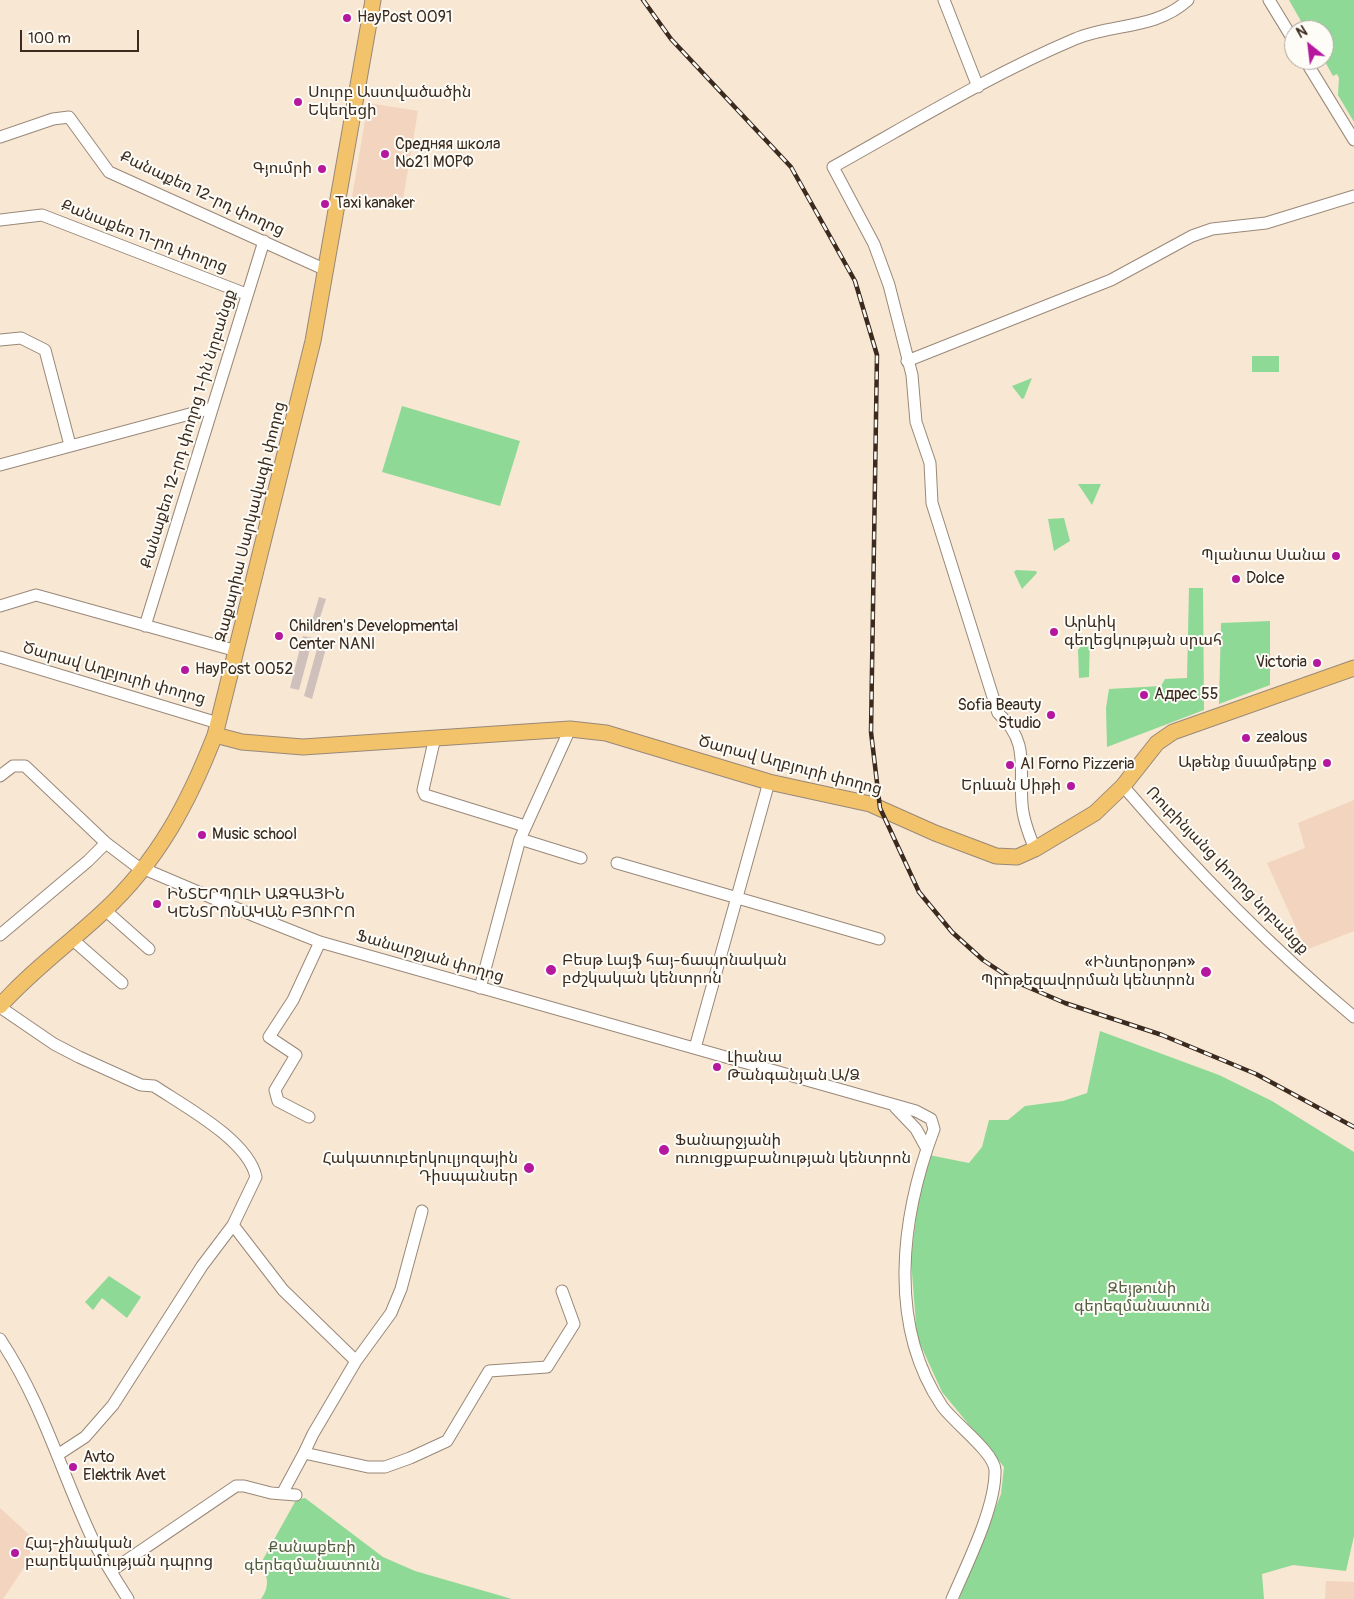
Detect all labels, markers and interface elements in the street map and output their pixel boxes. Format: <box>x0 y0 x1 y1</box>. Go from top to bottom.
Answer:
place label: HayPost 0091 <box>357 8 452 28</box>
marker: HayPost 0091 <box>341 12 353 24</box>
scale bar <box>22 20 141 52</box>
north arrow <box>1284 20 1334 70</box>
text: N <box>1294 23 1310 42</box>
text: 100 m <box>28 29 71 48</box>
place label: Սուրբ Աստվածածին Եկեղեցի <box>308 83 471 121</box>
marker: Սուրբ Աստվածածին Եկեղեցի <box>292 96 304 108</box>
place label: Средняя школа №21 МОРФ <box>395 135 500 173</box>
street label: Քանաքեռ 12-րդ փողոց <box>117 147 287 241</box>
marker: Средняя школа №21 МОРФ <box>379 148 391 160</box>
place label: Գյումրի <box>252 159 312 179</box>
marker: Գյումրի <box>316 163 328 175</box>
place label: Taxi kanaker <box>335 194 415 214</box>
street label: Քանաքեռ 11-րդ փողոց <box>58 196 230 278</box>
marker: Taxi kanaker <box>319 198 331 210</box>
street label: Քանաքեռ 12-րդ փողոց 1-ին նրբանցք <box>137 287 241 571</box>
street label: Զաքարիա Սարկավագի փողոց <box>212 400 290 644</box>
place label: Պլանտա Սանա <box>1201 546 1326 566</box>
marker: Պլանտա Սանա <box>1330 550 1342 562</box>
place label: Dolce <box>1246 569 1284 589</box>
marker: Dolce <box>1230 573 1242 585</box>
place label: Արևիկ գեղեցկության սրահ <box>1064 613 1222 651</box>
place label: Children's Developmental Center NANI <box>289 617 458 655</box>
marker: Արևիկ գեղեցկության սրահ <box>1048 626 1060 638</box>
marker: Children's Developmental Center NANI <box>273 630 285 642</box>
street label: Ծարավ Աղբյուրի փողոց <box>20 639 208 709</box>
place label: Victoria <box>1255 653 1307 673</box>
marker: Victoria <box>1311 657 1323 669</box>
place label: HayPost 0052 <box>195 660 293 680</box>
marker: HayPost 0052 <box>179 664 191 676</box>
place label: Адрес 55 <box>1154 685 1218 705</box>
marker: Адрес 55 <box>1138 689 1150 701</box>
place label: Sofia Beauty Studio <box>957 696 1041 734</box>
marker: Sofia Beauty Studio <box>1045 709 1057 721</box>
place label: zealous <box>1256 728 1307 748</box>
street label: Ծարավ Աղբյուրի փողոց <box>696 732 884 800</box>
marker: zealous <box>1240 732 1252 744</box>
place label: Աթենք մսամթերք <box>1178 753 1317 773</box>
place label: Al Forno Pizzeria <box>1020 755 1134 775</box>
marker: Աթենք մսամթերք <box>1321 757 1333 769</box>
marker: Al Forno Pizzeria <box>1004 759 1016 771</box>
place label: Երևան Սիթի <box>961 776 1061 796</box>
marker: Երևան Սիթի <box>1065 780 1077 792</box>
street label: Ռուբինյանց փողոց նրբանցք <box>1142 783 1312 959</box>
place label: Music school <box>212 825 297 845</box>
marker: Music school <box>196 829 208 841</box>
place label: ԻՆՏԵՐՊՈԼԻ ԱԶԳԱՅԻՆ ԿԵՆՏՐՈՆԱԿԱՆ ԲՅՈՒՐՈ <box>167 885 355 923</box>
marker: ԻՆՏԵՐՊՈԼԻ ԱԶԳԱՅԻՆ ԿԵՆՏՐՈՆԱԿԱՆ ԲՅՈՒՐՈ <box>151 898 163 910</box>
street label: Ֆանարջյան փողոց <box>354 927 506 987</box>
place label: Բեսթ Լայֆ հայ-ճապոնական բժշկական կենտրոն <box>562 951 787 989</box>
place label: «Ինտերօրթո» Պրոթեզավորման կենտրոն <box>981 953 1195 991</box>
marker: Բեսթ Լայֆ հայ-ճապոնական բժշկական կենտրոն <box>544 963 558 977</box>
marker: «Ինտերօրթո» Պրոթեզավորման կենտրոն <box>1199 965 1213 979</box>
place label: Լիանա Թանգանյան Ա/Ձ <box>727 1048 860 1086</box>
marker: Լիանա Թանգանյան Ա/Ձ <box>711 1061 723 1073</box>
place label: Ֆանարջյանի ուռուցքաբանության կենտրոն <box>675 1131 911 1169</box>
marker: Ֆանարջյանի ուռուցքաբանության կենտրոն <box>657 1143 671 1157</box>
place label: Հակատուբերկուլյոզային Դիսպանսեր <box>322 1149 518 1187</box>
marker: Հակատուբերկուլյոզային Դիսպանսեր <box>522 1161 536 1175</box>
park label: Զեյթունի գերեզմանատուն <box>1074 1279 1210 1317</box>
place label: Avto Elektrik Avet <box>83 1448 166 1486</box>
marker: Avto Elektrik Avet <box>67 1461 79 1473</box>
place label: Հայ-չինական բարեկամության դպրոց <box>25 1534 213 1572</box>
park label: Քանաքեռի գերեզմանատուն <box>244 1538 380 1576</box>
marker: Հայ-չինական բարեկամության դպրոց <box>9 1547 21 1559</box>

